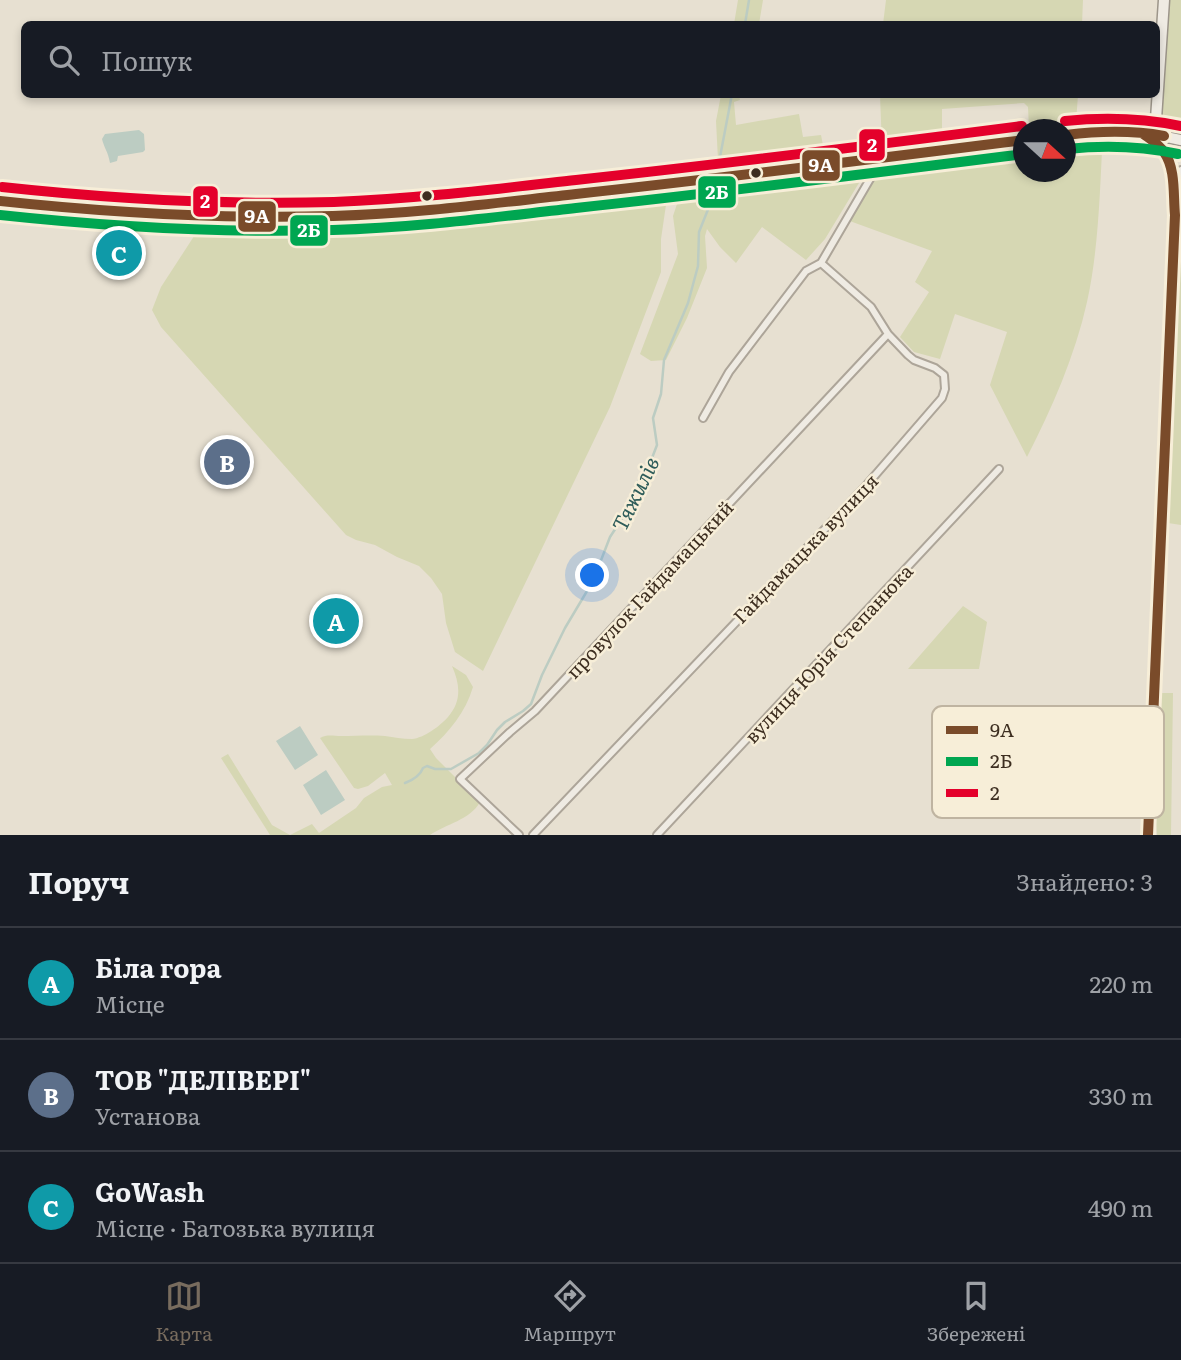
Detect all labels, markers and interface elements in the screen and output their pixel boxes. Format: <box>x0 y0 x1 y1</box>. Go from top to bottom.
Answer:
search box <box>21 21 1160 98</box>
text: Пошук <box>101 40 192 79</box>
icon: search <box>45 41 83 79</box>
north arrow <box>1013 119 1076 182</box>
line badge: 2 <box>858 128 886 162</box>
text: 2 <box>867 130 877 158</box>
line badge: 9А <box>801 149 841 182</box>
text: 9А <box>808 150 834 178</box>
unlabelled marker <box>749 166 763 180</box>
line badge: 2Б <box>697 175 737 209</box>
text: 2Б <box>705 177 729 205</box>
line badge: 2 <box>192 185 219 218</box>
text: 2 <box>200 186 210 214</box>
unlabelled marker <box>420 189 434 203</box>
line badge: 9А <box>237 200 277 233</box>
text: 9А <box>244 201 270 229</box>
line badge: 2Б <box>289 214 329 247</box>
text: 2Б <box>297 215 321 243</box>
pin: C <box>96 227 142 279</box>
pin: B <box>204 436 250 488</box>
water label: Тяжилів <box>603 451 665 535</box>
street label: Гайдамацька вулиця <box>726 467 884 629</box>
street label: провулок Гайдамацький <box>559 494 739 684</box>
street label: вулиця Юрія Степанюка <box>737 557 919 749</box>
your location <box>575 558 609 592</box>
pin: A <box>313 595 359 647</box>
legend <box>932 706 1164 818</box>
text: 9А <box>990 715 1014 743</box>
text: 2Б <box>990 746 1012 774</box>
text: 2 <box>990 778 1000 806</box>
text: Поруч <box>28 859 129 903</box>
text: Знайдено: 3 <box>1016 864 1153 898</box>
text: Біла гора <box>95 947 221 986</box>
text: A <box>42 966 60 1000</box>
text: 220 m <box>1089 966 1153 1000</box>
text: Місце <box>95 986 165 1020</box>
text: ТОВ "ДЕЛІВЕРІ" <box>95 1059 311 1098</box>
text: B <box>43 1078 59 1112</box>
text: 330 m <box>1089 1078 1153 1112</box>
text: Установа <box>95 1098 201 1132</box>
text: GoWash <box>95 1171 205 1210</box>
text: C <box>43 1190 59 1224</box>
text: 490 m <box>1088 1190 1153 1224</box>
text: Місце · Батозька вулиця <box>95 1210 375 1244</box>
tab: Карта <box>156 1277 212 1347</box>
tab: Маршрут <box>524 1277 616 1347</box>
tab: Збережені <box>927 1277 1025 1347</box>

